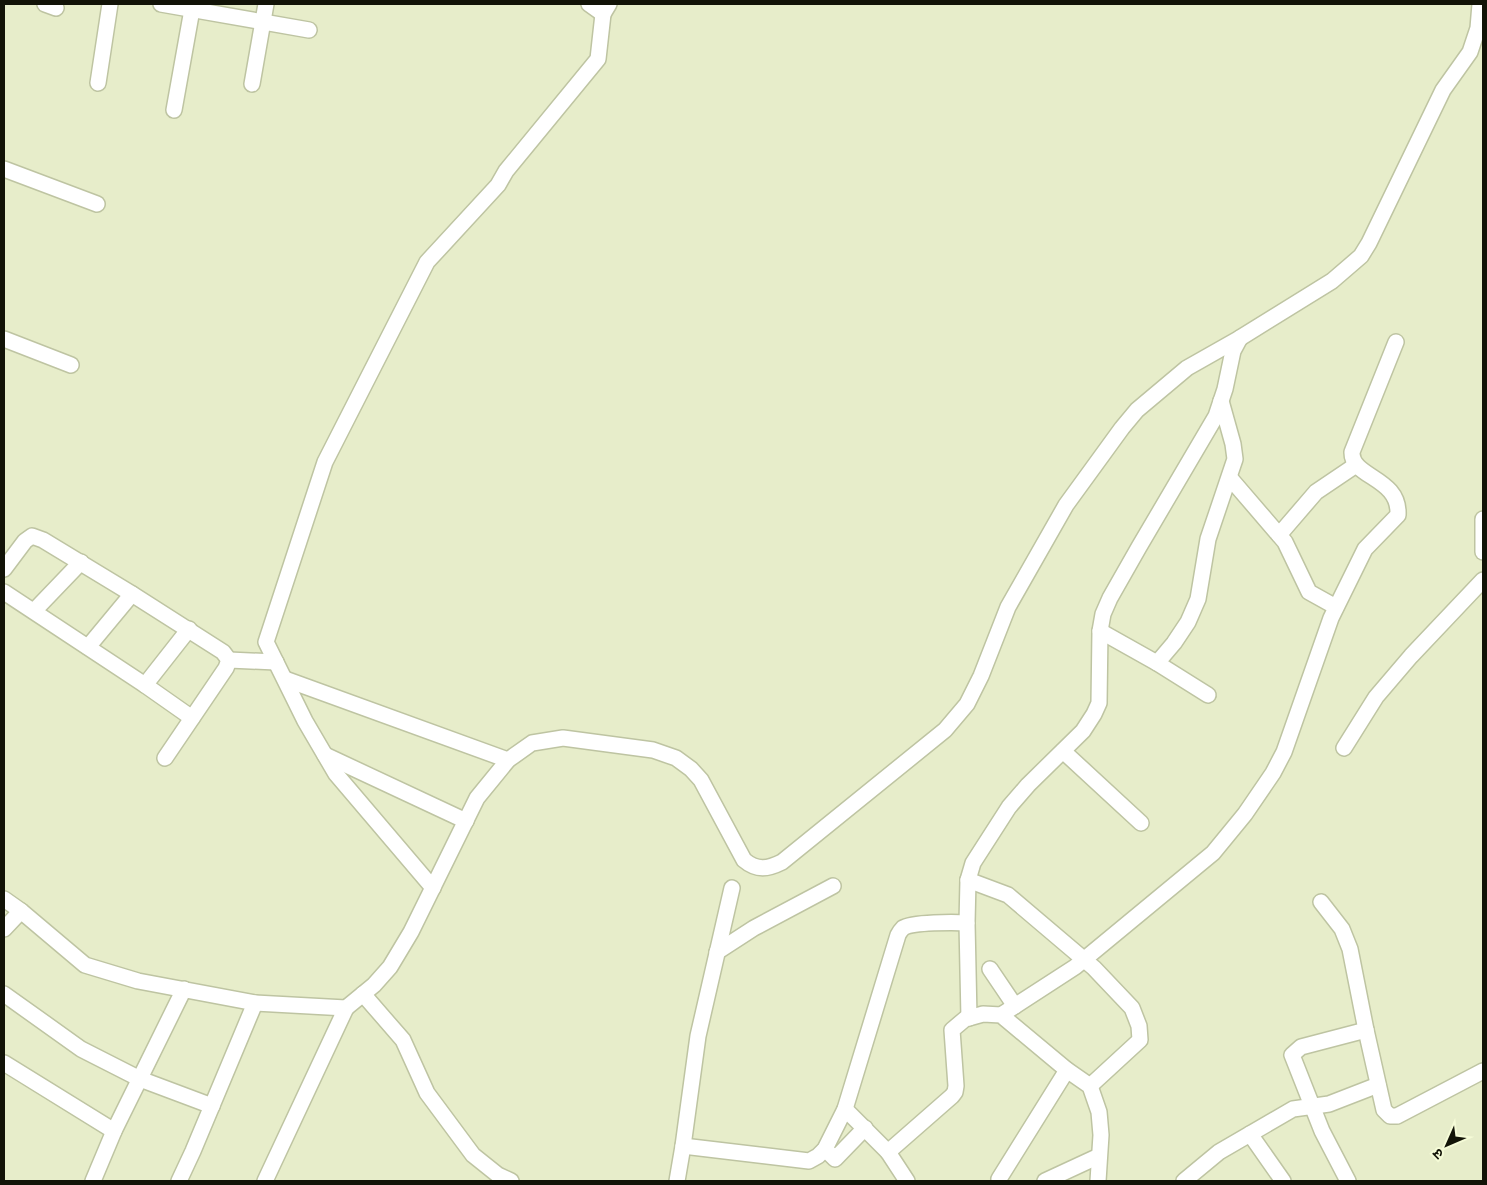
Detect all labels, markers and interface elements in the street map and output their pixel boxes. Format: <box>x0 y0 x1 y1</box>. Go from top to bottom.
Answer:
north arrow <box>1422 1120 1472 1170</box>
text: उ <box>1428 1144 1447 1163</box>

